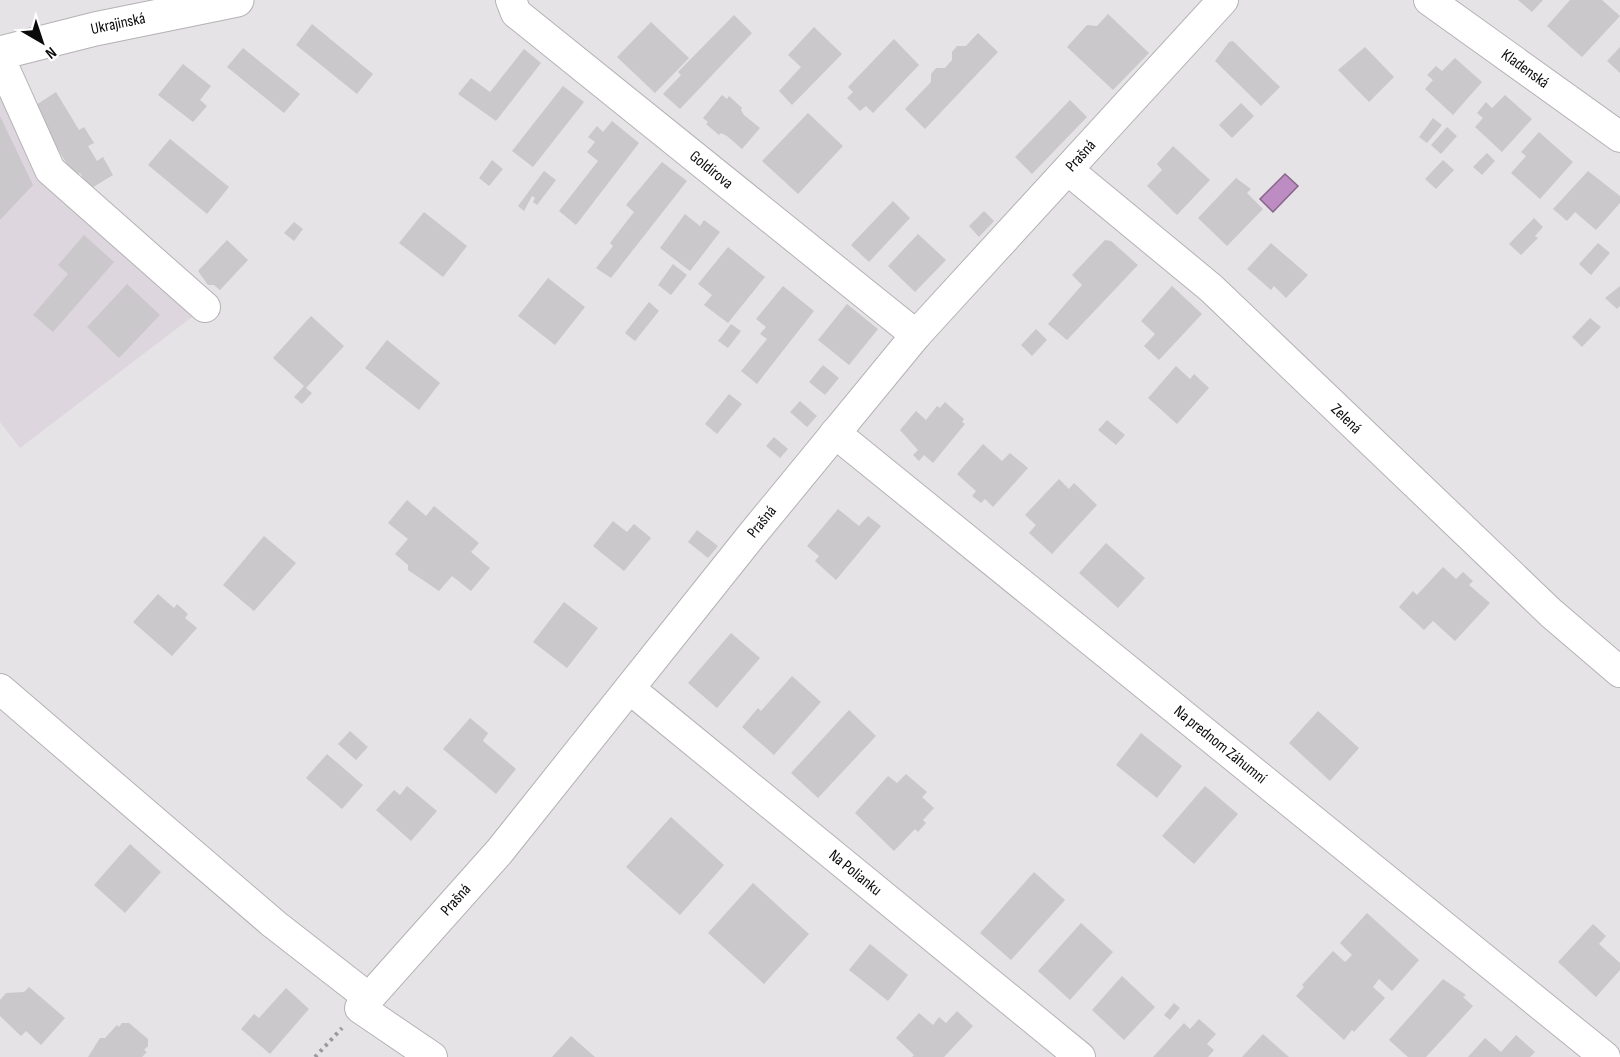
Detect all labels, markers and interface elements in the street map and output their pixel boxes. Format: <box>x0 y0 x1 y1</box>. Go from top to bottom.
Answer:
street label: Ukrajinská <box>89 9 147 39</box>
north arrow <box>12 12 72 72</box>
text: N <box>41 42 60 63</box>
street label: Kladenská <box>1497 45 1553 93</box>
street label: Prašná <box>1062 136 1100 176</box>
street label: Goldírova <box>685 147 737 193</box>
street label: Zelená <box>1327 400 1365 438</box>
street label: Prašná <box>743 502 781 542</box>
street label: Na prednom Záhumní <box>1170 702 1270 788</box>
street label: Na Polianku <box>825 846 885 900</box>
street label: Prašná <box>437 880 475 920</box>

